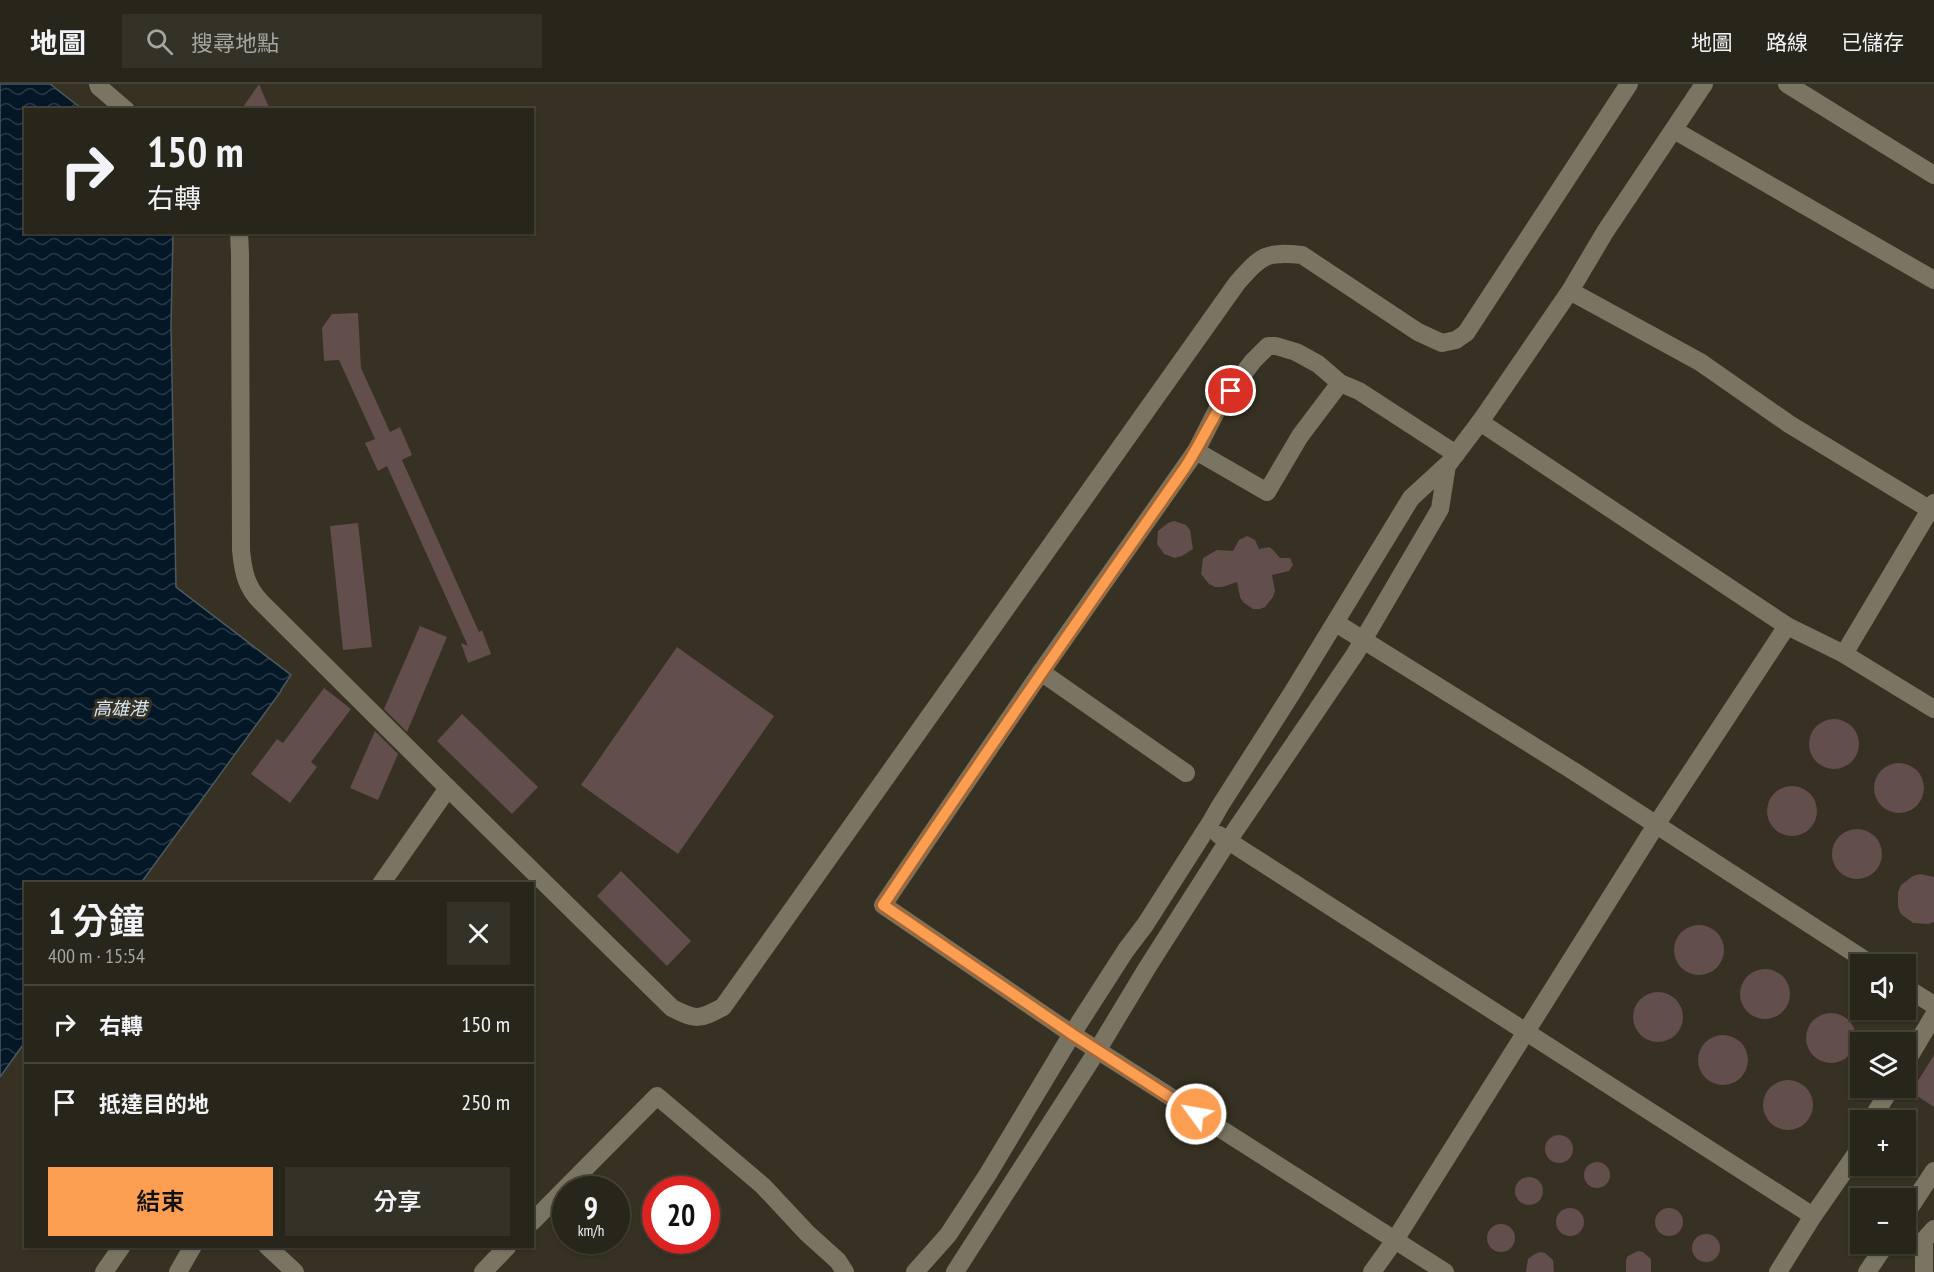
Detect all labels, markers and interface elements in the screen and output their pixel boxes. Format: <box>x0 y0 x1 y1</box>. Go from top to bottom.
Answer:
search box <box>122 14 542 68</box>
text: 地圖 <box>30 24 86 61</box>
icon: search <box>143 25 176 58</box>
text: 搜尋地點 <box>191 29 279 57</box>
text: 地圖 <box>1691 29 1733 56</box>
text: 路線 <box>1766 29 1808 56</box>
text: 已儲存 <box>1841 29 1904 56</box>
text: 150 m <box>147 124 244 179</box>
icon: right <box>48 132 126 210</box>
text: 右轉 <box>147 181 201 215</box>
pin <box>1205 365 1256 416</box>
icon: arrive <box>1214 374 1247 407</box>
water label: 高雄港 <box>93 697 150 720</box>
text: 1 分鐘 <box>48 897 145 944</box>
button: close <box>447 902 510 965</box>
text: 400 m · 15:54 <box>48 943 145 969</box>
map controls <box>1850 954 1916 1254</box>
button: sound <box>1850 954 1916 1020</box>
icon: right <box>48 1008 81 1041</box>
text: 150 m <box>461 1010 510 1038</box>
text: 右轉 <box>99 1012 143 1040</box>
button: layers <box>1850 1032 1916 1098</box>
position arrow <box>1164 1082 1228 1146</box>
icon: arrive <box>48 1086 81 1119</box>
text: 250 m <box>461 1088 510 1116</box>
text: 抵達目的地 <box>99 1090 209 1118</box>
button: + <box>1850 1110 1916 1176</box>
button: 結束 <box>48 1167 273 1236</box>
button: 分享 <box>285 1167 510 1236</box>
speed limit sign: 20 <box>642 1176 720 1254</box>
text: 9 <box>584 1188 598 1227</box>
button: − <box>1850 1188 1916 1254</box>
text: km/h <box>578 1221 604 1240</box>

